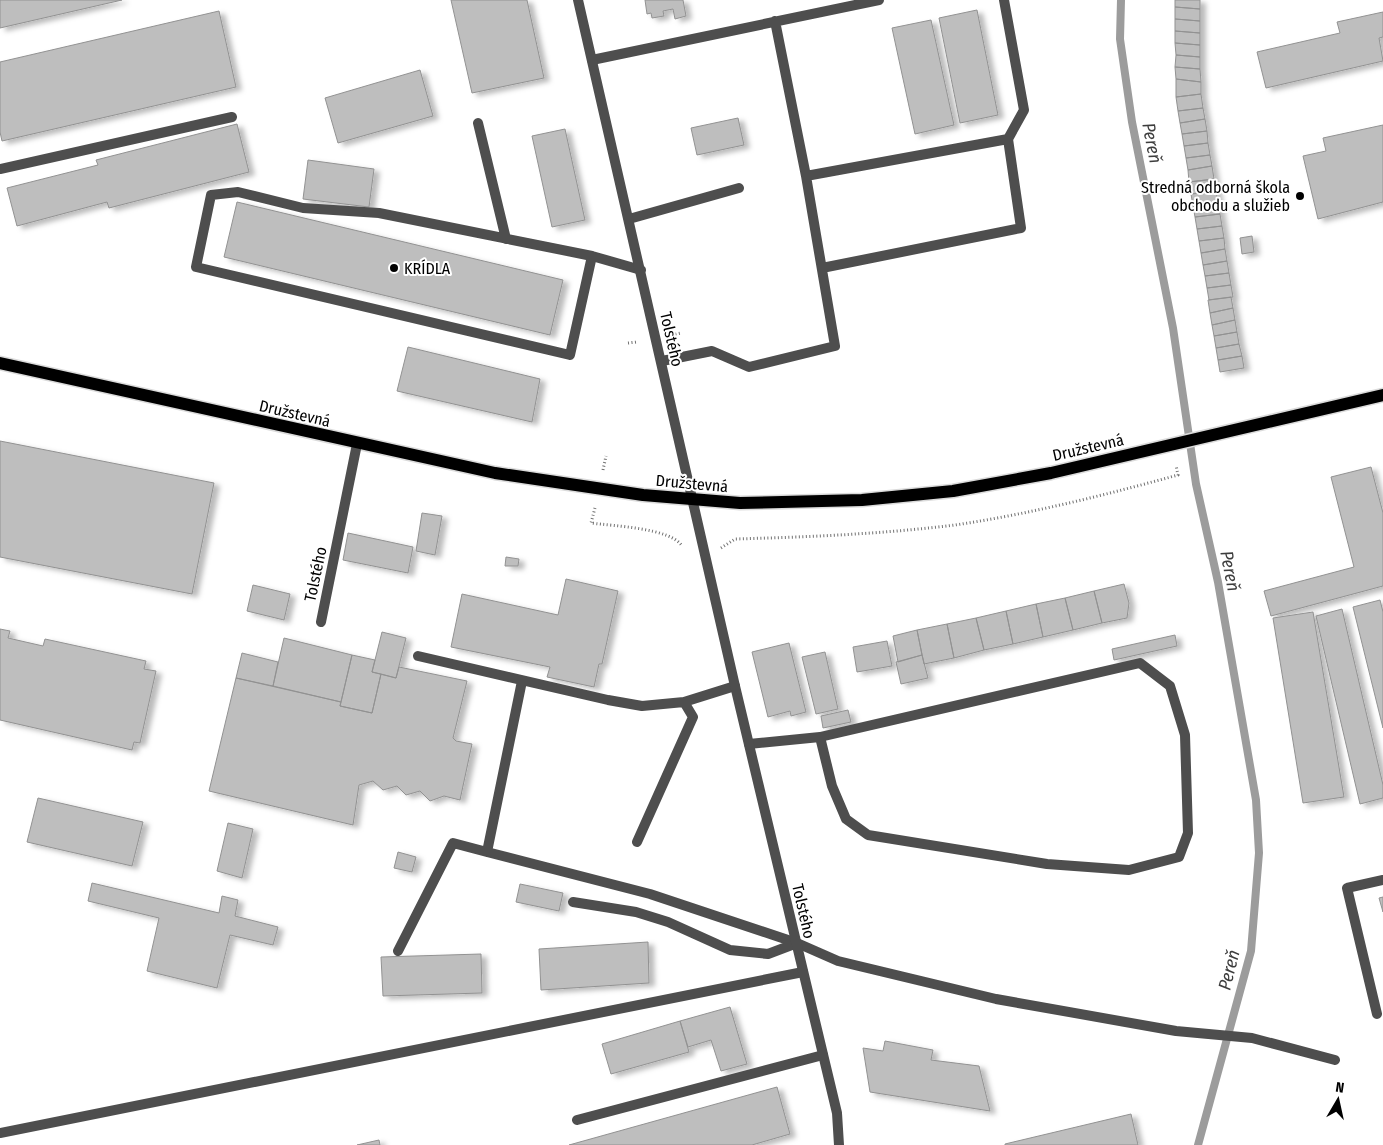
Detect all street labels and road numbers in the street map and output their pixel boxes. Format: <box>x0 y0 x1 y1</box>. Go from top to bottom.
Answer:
street label: Tolstého <box>656 310 687 368</box>
street label: Družstevná <box>257 396 333 431</box>
street label: Družstevná <box>1051 430 1126 465</box>
street label: Družstevná <box>655 471 729 496</box>
street label: Tolstého <box>300 545 331 603</box>
street label: Tolstého <box>788 882 819 940</box>

